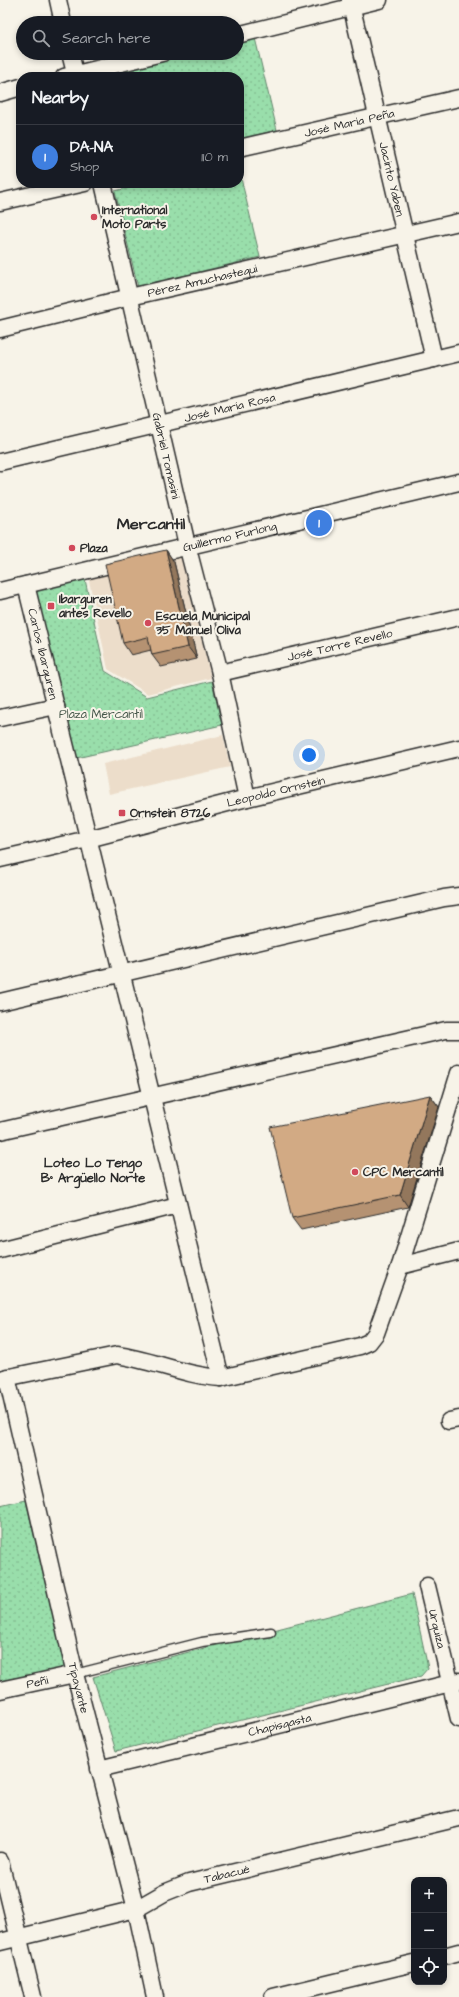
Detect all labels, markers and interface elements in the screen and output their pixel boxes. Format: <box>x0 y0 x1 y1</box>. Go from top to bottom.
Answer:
search box <box>16 16 244 60</box>
icon: search <box>30 27 52 49</box>
text: Search here <box>62 28 151 49</box>
text: Nearby <box>32 86 89 110</box>
street label: José María Peña <box>302 105 396 142</box>
text: DA-NA <box>70 137 113 158</box>
street label: Jacinto Yaben <box>374 140 408 218</box>
text: 1 <box>44 148 46 166</box>
text: 110 m <box>201 148 228 166</box>
text: Shop <box>70 158 99 176</box>
place label: International Moto Parts <box>102 202 167 233</box>
marker: International Moto Parts <box>89 212 99 222</box>
street label: Pérez Amuchastegui <box>146 260 259 302</box>
street label: José María Rosa <box>182 389 277 427</box>
street label: Gabriel Tomasini <box>148 411 184 501</box>
pin: 1 <box>306 508 332 538</box>
district label: Mercantil <box>117 513 186 535</box>
street label: Guillermo Furlong <box>181 518 279 556</box>
place label: Plaza <box>80 540 109 557</box>
marker: Plaza <box>67 543 77 553</box>
place label: Ibarguren antes Revello <box>58 591 132 622</box>
marker: Ibarguren antes Revello <box>46 601 56 611</box>
street label: Carlos Ibarguren <box>23 607 62 701</box>
place label: Escuela Municipal 35 Manuel Oliva <box>155 608 250 639</box>
marker: Escuela Municipal 35 Manuel Oliva <box>143 618 153 628</box>
street label: José Torre Revello <box>286 625 394 666</box>
park label: Plaza Mercantil <box>59 706 143 723</box>
your location <box>299 745 319 765</box>
street label: Leopoldo Ornstein <box>225 772 327 812</box>
place label: Ornstein 8726 <box>130 805 211 822</box>
marker: Ornstein 8726 <box>117 808 127 818</box>
district label: Loteo Lo Tengo B° Argüello Norte <box>41 1154 145 1189</box>
place label: CPC Mercantil <box>363 1164 444 1181</box>
marker: CPC Mercantil <box>350 1167 360 1177</box>
street label: Urquiza <box>424 1608 450 1650</box>
street label: Tipayante <box>64 1661 93 1716</box>
street label: Peñi <box>25 1672 50 1693</box>
street label: Chapisgasta <box>246 1709 313 1741</box>
street label: Tabacué <box>202 1861 252 1888</box>
map controls <box>411 1877 447 1985</box>
button: + <box>411 1877 447 1913</box>
button: − <box>411 1913 447 1949</box>
button: locate <box>411 1949 447 1985</box>

